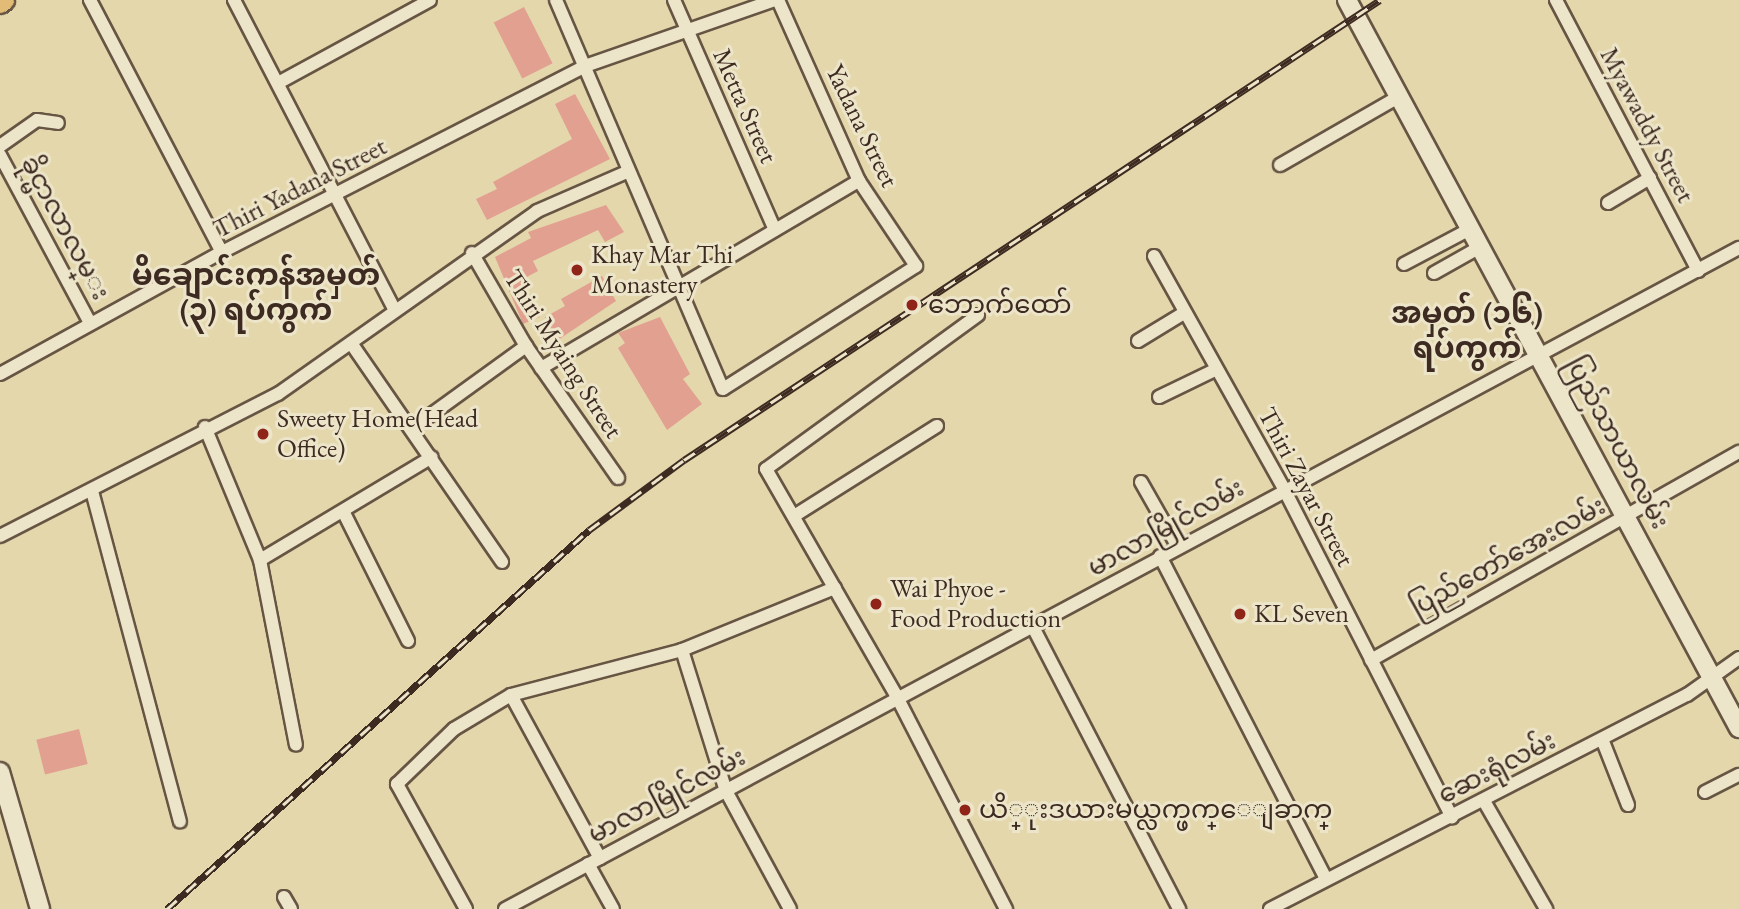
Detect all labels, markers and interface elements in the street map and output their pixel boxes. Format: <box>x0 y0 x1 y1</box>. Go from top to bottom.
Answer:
street label: Myawaddy Street <box>1593 42 1701 208</box>
street label: Metta Street <box>706 44 784 168</box>
street label: Yadana Street <box>819 60 905 192</box>
street label: Thiri Yadana Street <box>208 131 392 245</box>
street label: ခိုင္မာလာလမ္း <box>14 151 116 305</box>
place label: Khay Mar Thi Monastery <box>591 239 733 300</box>
district label: မိချောင်းကန်အမှတ် (၃) ရပ်ကွက် <box>132 257 380 328</box>
marker: Khay Mar Thi Monastery <box>569 262 585 278</box>
street label: Thiri Myaing Street <box>497 264 629 444</box>
place label: ဘောက်ထော် <box>928 289 1071 321</box>
marker: ဘောက်ထော် <box>902 295 922 315</box>
district label: အမှတ် (၁၆) ရပ်ကွက် <box>1391 295 1543 366</box>
street label: ပြည်သာယာလမ်း <box>1559 352 1675 534</box>
street label: Thiri Zayar Street <box>1251 402 1361 572</box>
place label: Sweety Home(Head Office) <box>277 403 478 464</box>
marker: Sweety Home(Head Office) <box>255 426 271 442</box>
street label: မာလာမြိုင်လမ်း <box>1083 472 1249 584</box>
street label: ပြည်တော်အေးလမ်း <box>1405 490 1611 624</box>
place label: Wai Phyoe - Food Production <box>890 573 1061 634</box>
marker: Wai Phyoe - Food Production <box>868 596 884 612</box>
place label: KL Seven <box>1254 598 1349 630</box>
marker: KL Seven <box>1232 606 1248 622</box>
street label: ဆေးရုံလမ်း <box>1433 725 1561 811</box>
street label: မာလာမြိုင်လမ်း <box>583 741 751 851</box>
place label: ယိ္ုးဒယားမယ္လက္ဖက္ေျခာက္ <box>979 794 1332 826</box>
marker: ယိ္ုးဒယားမယ္လက္ဖက္ေျခာက္ <box>957 802 973 818</box>

